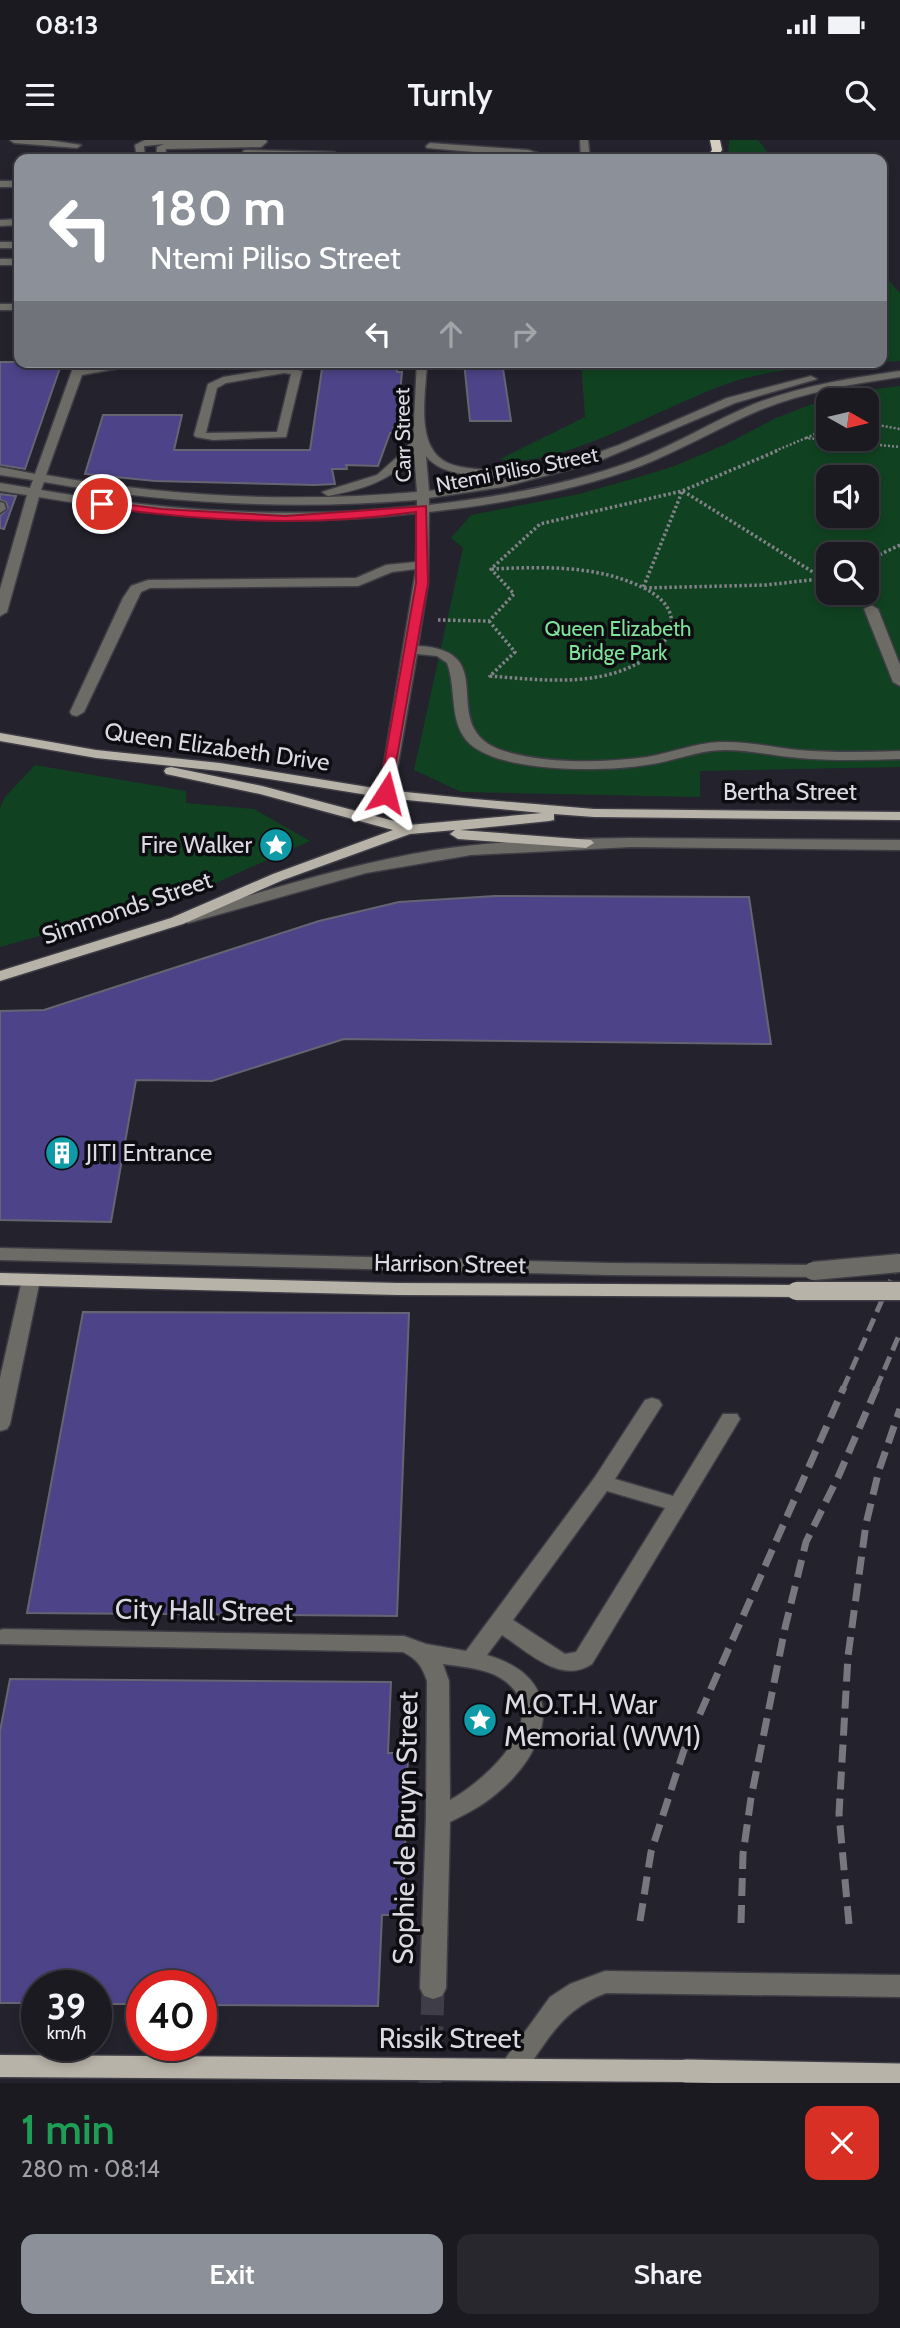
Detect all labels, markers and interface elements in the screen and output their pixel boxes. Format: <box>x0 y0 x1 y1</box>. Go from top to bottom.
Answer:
text: 08:13 <box>35 9 98 41</box>
text: Turnly <box>407 75 493 114</box>
icon: menu <box>21 76 59 114</box>
icon: search <box>841 76 879 114</box>
text: 180 m <box>150 178 286 237</box>
icon: left <box>35 182 126 273</box>
text: Ntemi Piliso Street <box>150 238 401 277</box>
icon: left <box>359 315 397 353</box>
icon: ahead <box>432 315 470 353</box>
icon: right <box>505 315 543 353</box>
street label: Carr Street <box>389 387 416 483</box>
north arrow <box>816 388 878 452</box>
map controls <box>816 388 879 605</box>
street label: Ntemi Piliso Street <box>434 442 600 497</box>
button: sound <box>816 465 879 528</box>
pin <box>72 474 132 534</box>
icon: arrive <box>83 485 121 523</box>
button: search <box>816 542 879 605</box>
park label: Queen Elizabeth Bridge Park <box>545 616 691 665</box>
street label: Queen Elizabeth Drive <box>103 716 332 777</box>
position arrow <box>349 756 423 830</box>
street label: Bertha Street <box>723 777 857 806</box>
place icon: Fire Walker <box>257 826 295 864</box>
place label: Fire Walker <box>141 830 252 859</box>
street label: Simmonds Street <box>38 865 216 950</box>
building icon: JITI Entrance <box>43 1134 81 1172</box>
place label: JITI Entrance <box>85 1138 212 1167</box>
street label: Harrison Street <box>374 1248 526 1279</box>
street label: City Hall Street <box>115 1591 293 1629</box>
place label: M.O.T.H. War Memorial (WW1) <box>504 1687 701 1753</box>
street label: Sophie de Bruyn Street <box>386 1691 424 1965</box>
place icon: M.O.T.H. War Memorial (WW1) <box>461 1701 499 1739</box>
speed limit sign: 40 <box>126 1970 217 2061</box>
text: 39 <box>47 1985 86 2028</box>
street label: Rissik Street <box>379 2021 521 2055</box>
text: km/h <box>47 2022 86 2044</box>
text: 1 min <box>21 2103 115 2155</box>
button: close <box>805 2106 879 2180</box>
text: 280 m · 08:14 <box>21 2155 160 2183</box>
button: Exit <box>21 2234 443 2314</box>
button: Share <box>457 2234 879 2314</box>

